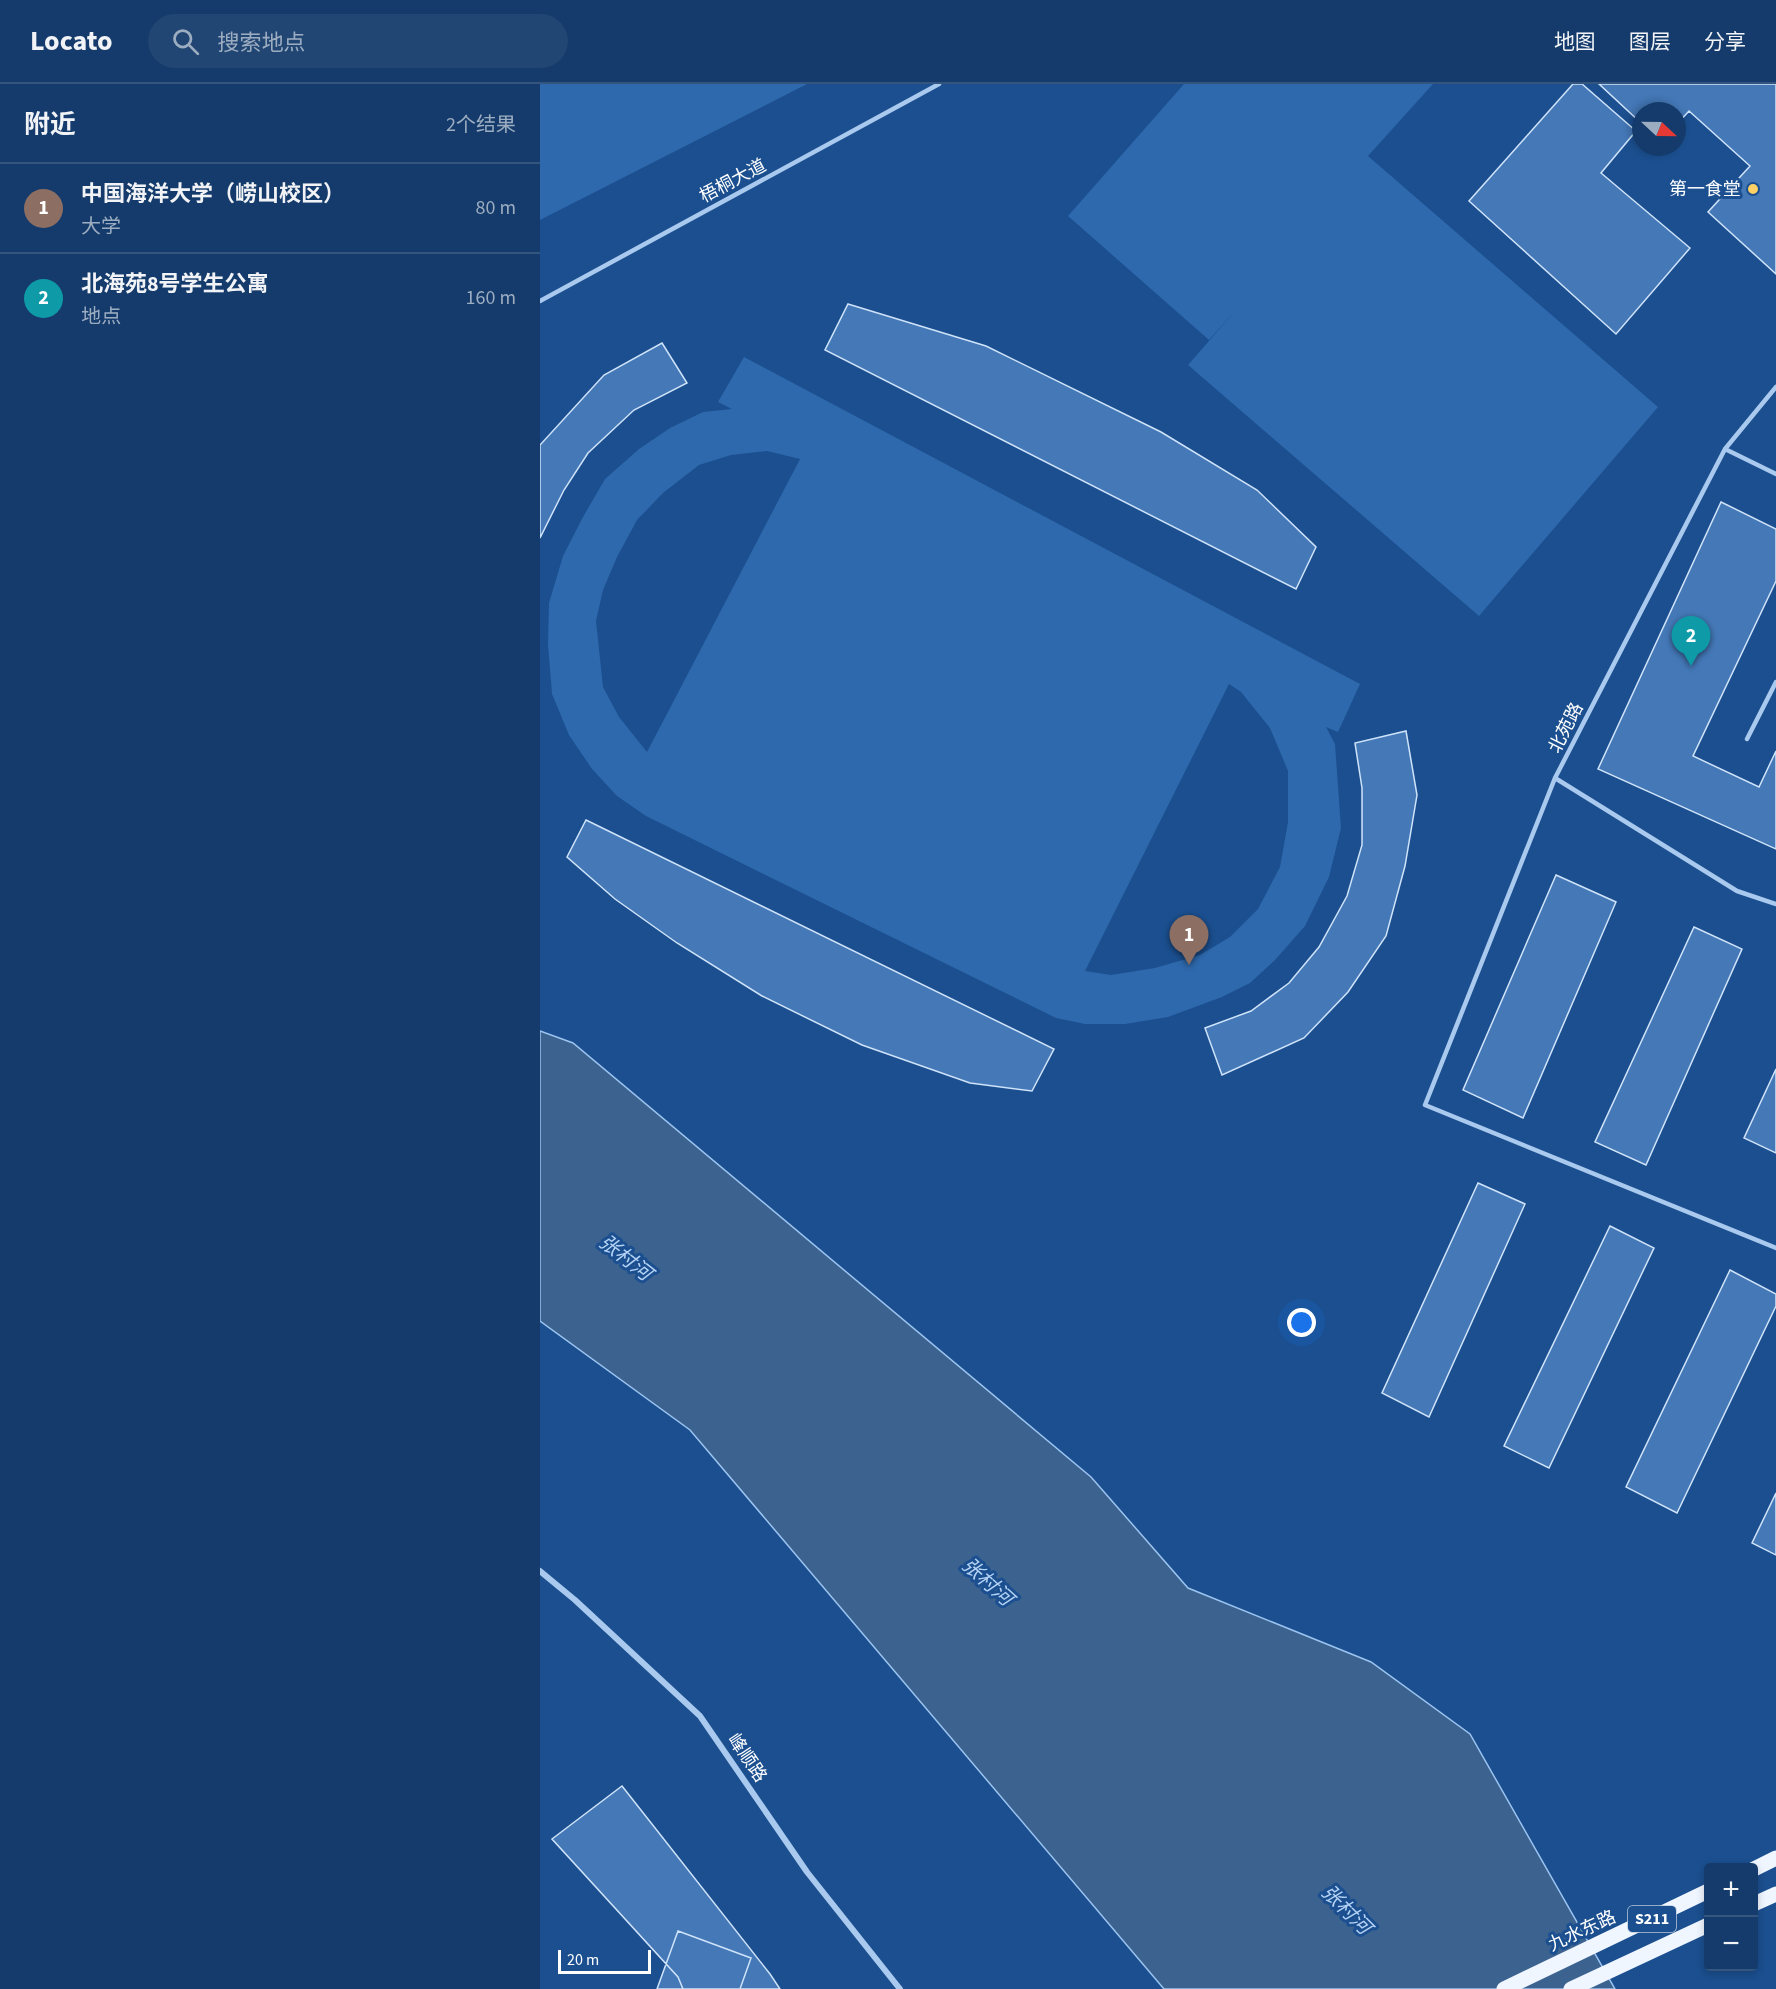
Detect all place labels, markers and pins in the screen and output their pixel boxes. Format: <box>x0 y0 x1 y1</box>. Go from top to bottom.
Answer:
place label: 第一食堂 <box>1669 177 1741 202</box>
marker: 第一食堂 <box>1746 182 1760 196</box>
pin: 2 <box>1672 616 1710 666</box>
pin: 1 <box>1170 916 1208 965</box>

